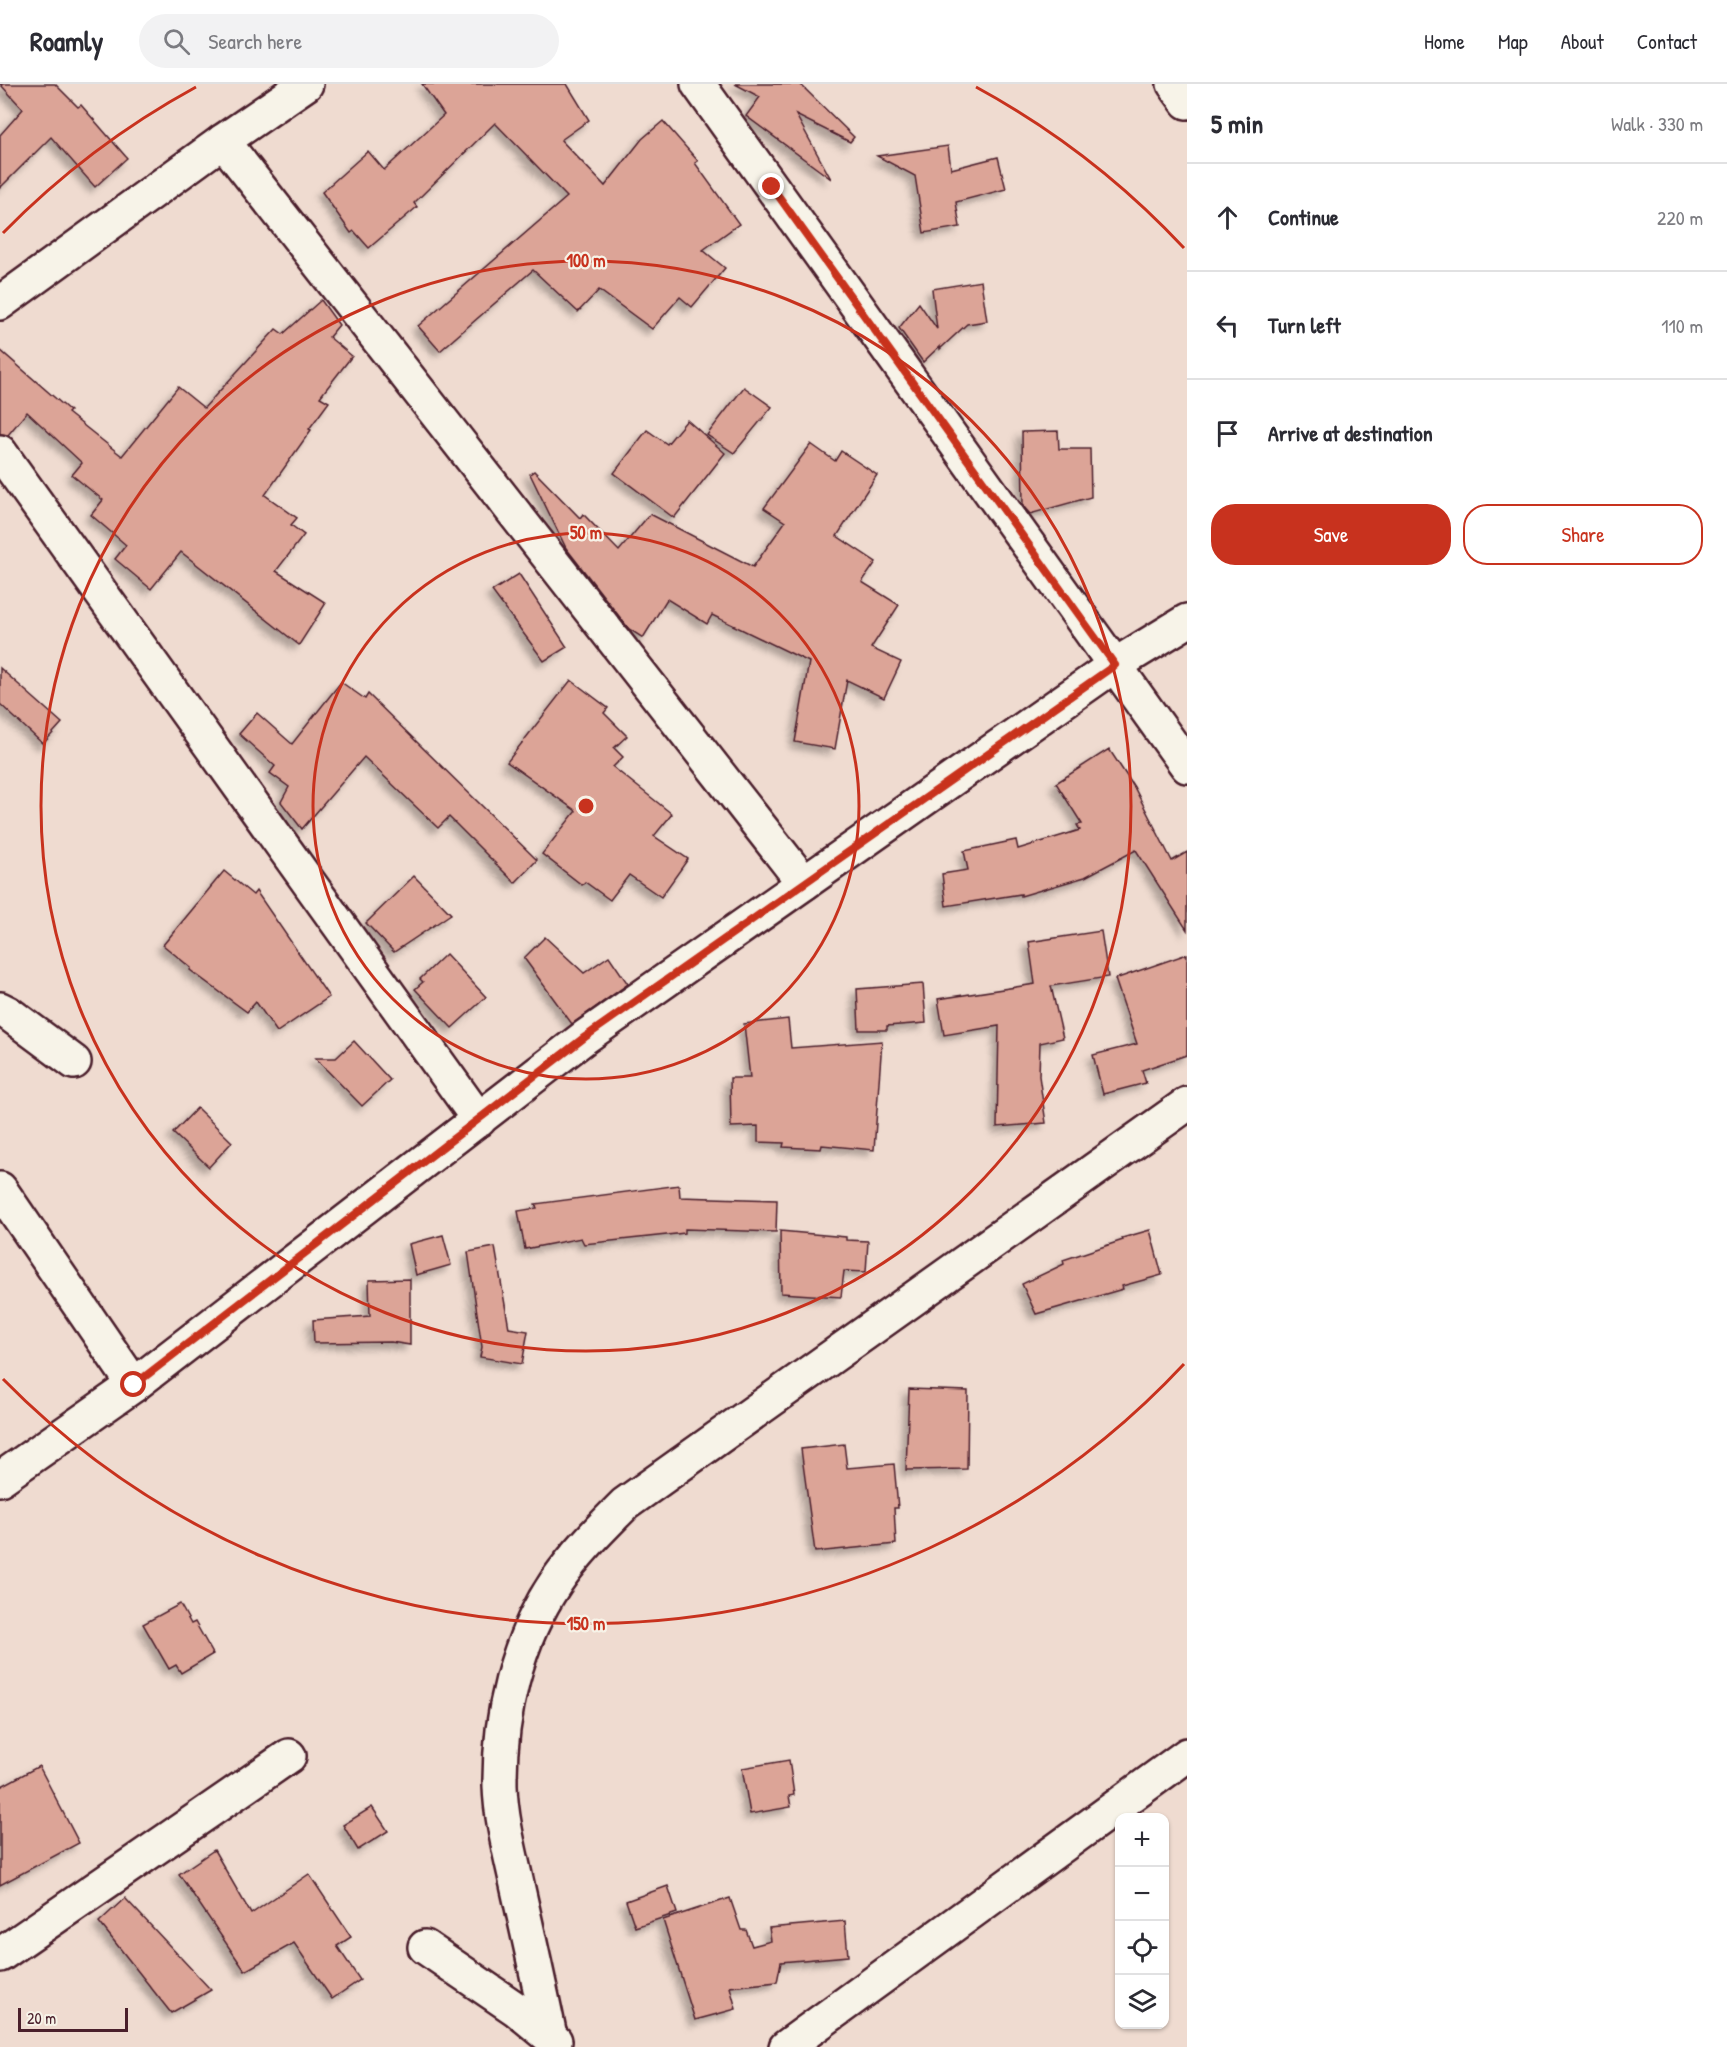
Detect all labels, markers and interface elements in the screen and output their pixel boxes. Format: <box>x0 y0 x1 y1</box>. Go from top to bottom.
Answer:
search box <box>139 14 559 68</box>
text: Roamly <box>30 22 103 60</box>
icon: search <box>160 25 193 58</box>
text: Search here <box>208 26 302 56</box>
text: Home <box>1424 27 1465 56</box>
text: Map <box>1498 27 1528 56</box>
text: About <box>1561 27 1604 56</box>
text: Contact <box>1637 27 1697 56</box>
text: 5 min <box>1211 106 1263 141</box>
text: Walk · 330 m <box>1611 110 1703 137</box>
route end <box>758 173 784 199</box>
icon: ahead <box>1211 201 1244 234</box>
text: Continue <box>1268 202 1339 232</box>
text: 220 m <box>1657 204 1703 231</box>
text: 100 m <box>566 248 606 273</box>
icon: left <box>1211 309 1244 342</box>
text: Turn left <box>1268 310 1341 340</box>
text: 110 m <box>1661 312 1703 339</box>
icon: arrive <box>1211 417 1244 450</box>
text: Arrive at destination <box>1268 418 1433 448</box>
button: Save <box>1211 504 1451 565</box>
button: Share <box>1463 504 1703 565</box>
text: 50 m <box>570 520 602 545</box>
centre of rings <box>576 796 596 816</box>
route start <box>120 1371 146 1397</box>
text: 150 m <box>567 1611 605 1636</box>
map controls <box>1115 1813 1169 2029</box>
button: + <box>1115 1813 1169 1867</box>
button: − <box>1115 1867 1169 1921</box>
button: locate <box>1115 1921 1169 1975</box>
button: layers <box>1115 1975 1169 2029</box>
scale bar <box>18 2005 128 2032</box>
text: 20 m <box>27 2007 56 2029</box>

